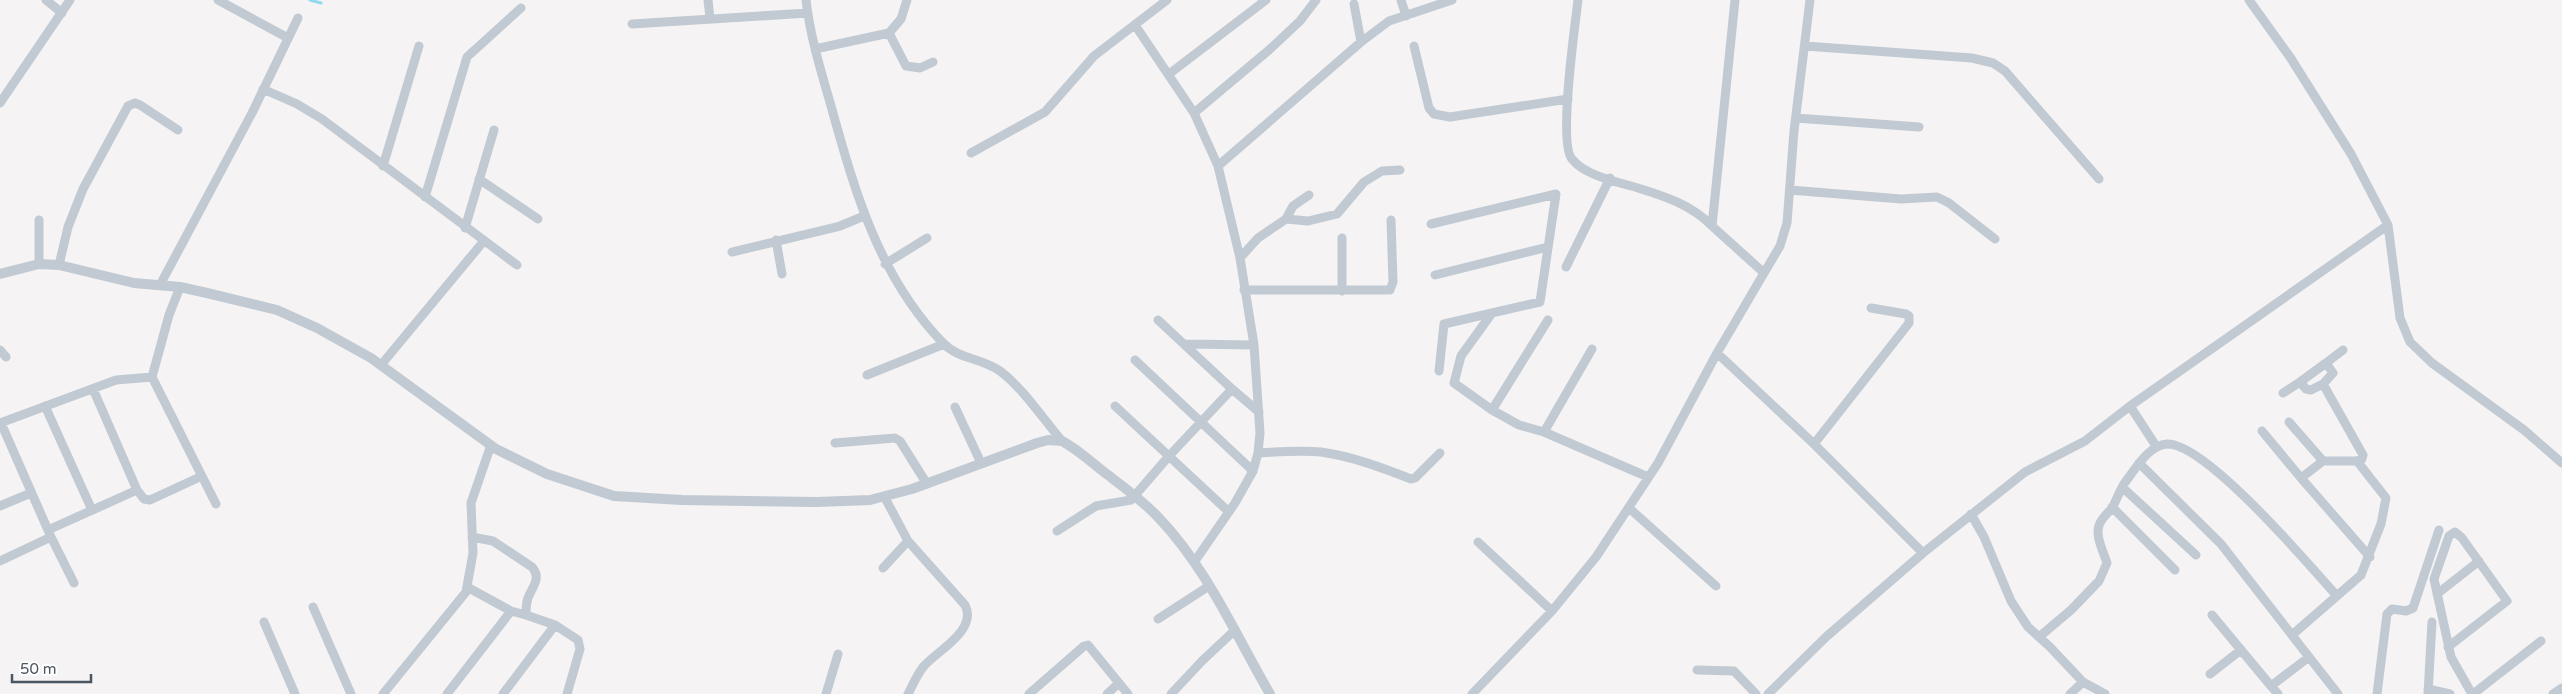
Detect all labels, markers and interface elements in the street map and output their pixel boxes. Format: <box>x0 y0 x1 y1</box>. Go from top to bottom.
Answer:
scale bar <box>12 652 91 684</box>
text: 50 m <box>20 660 57 678</box>

